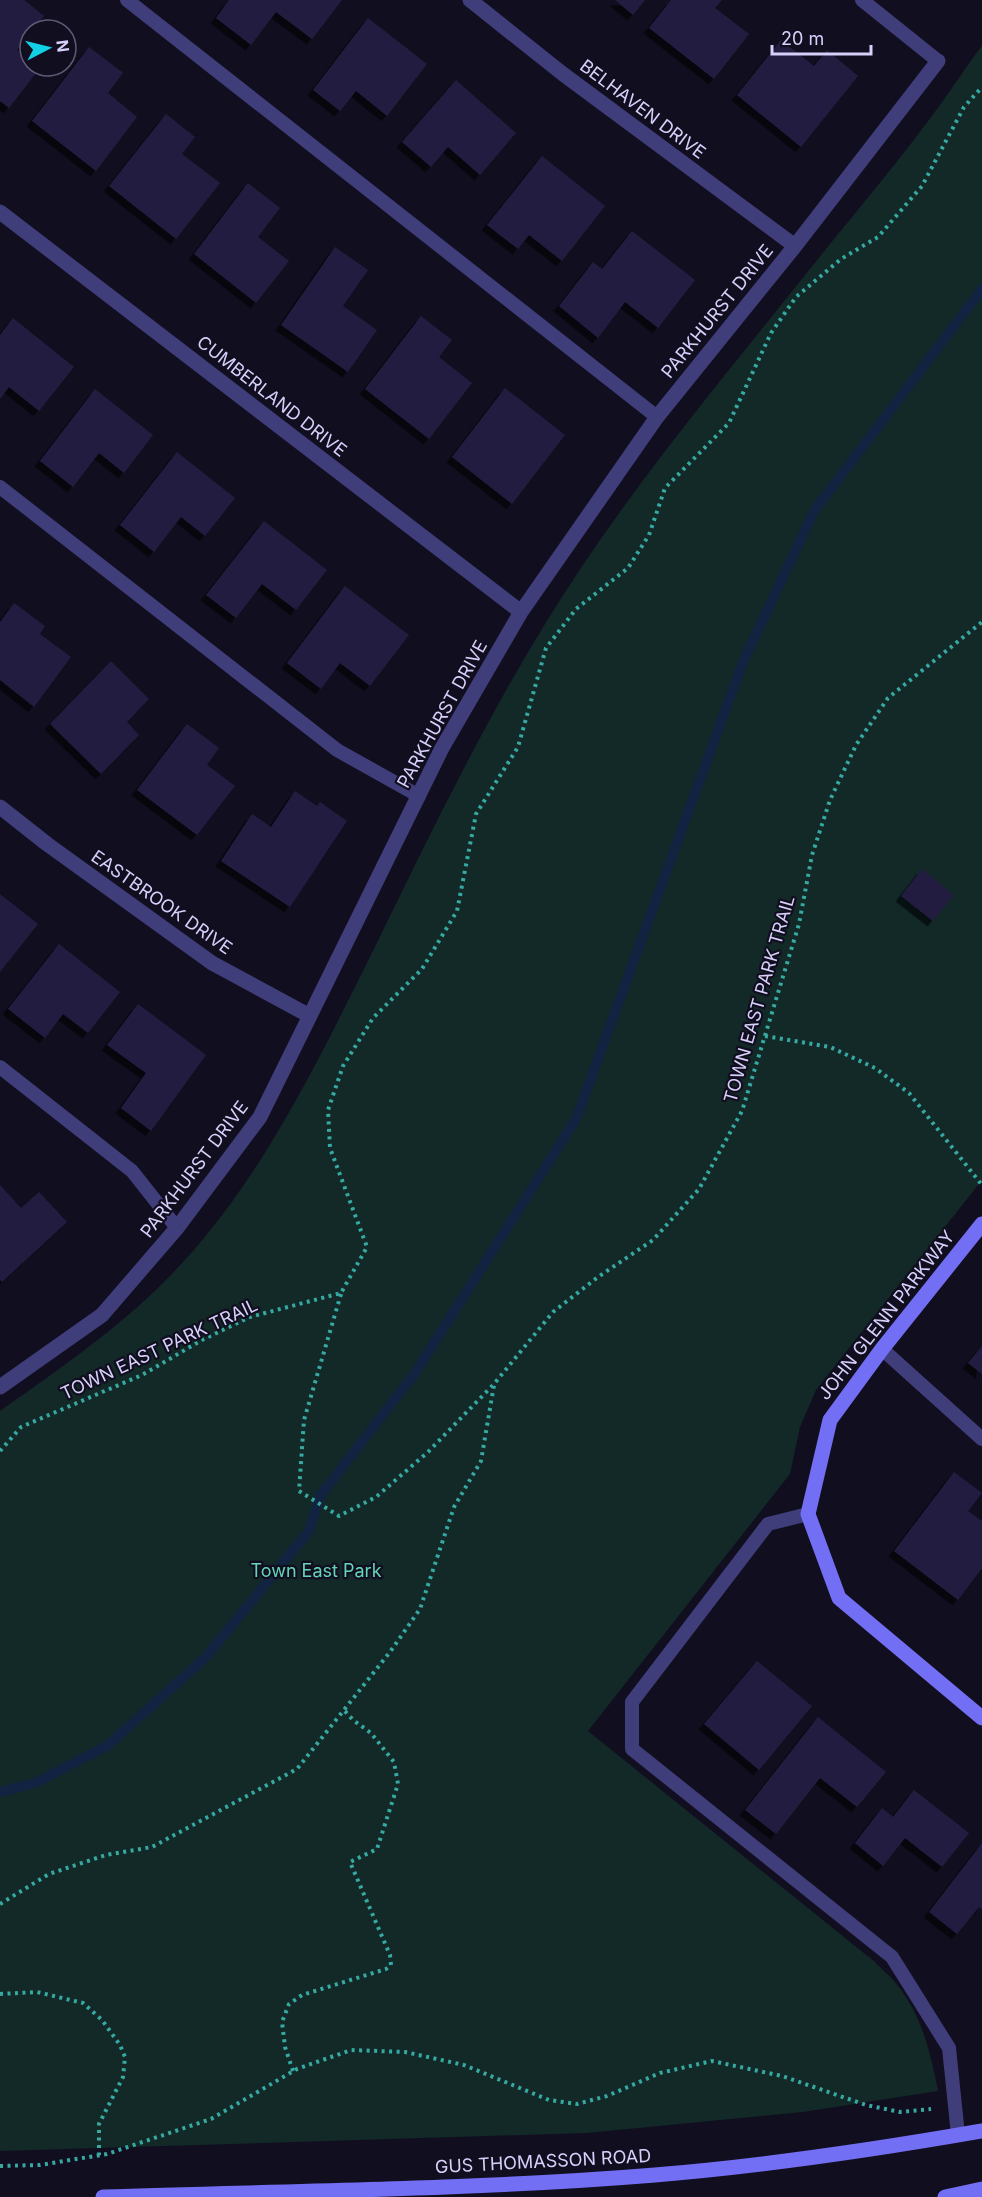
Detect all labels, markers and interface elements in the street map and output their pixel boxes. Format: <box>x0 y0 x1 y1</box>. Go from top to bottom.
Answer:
north arrow <box>18 18 78 78</box>
scale bar <box>772 18 871 56</box>
text: 20 m <box>781 28 824 49</box>
text: N <box>52 39 74 53</box>
street label: BELHAVEN DRIVE <box>576 55 710 163</box>
street label: PARKHURST DRIVE <box>657 240 777 382</box>
street label: CUMBERLAND DRIVE <box>193 331 351 461</box>
street label: PARKHURST DRIVE <box>393 637 491 791</box>
street label: EASTBROOK DRIVE <box>88 845 236 959</box>
street label: TOWN EAST PARK TRAIL <box>719 893 799 1105</box>
street label: PARKHURST DRIVE <box>136 1097 252 1241</box>
street label: JOHN GLENN PARKWAY <box>813 1226 959 1404</box>
street label: TOWN EAST PARK TRAIL <box>57 1294 261 1404</box>
park label: Town East Park <box>250 1560 382 1581</box>
street label: GUS THOMASSON ROAD <box>434 2145 652 2177</box>

